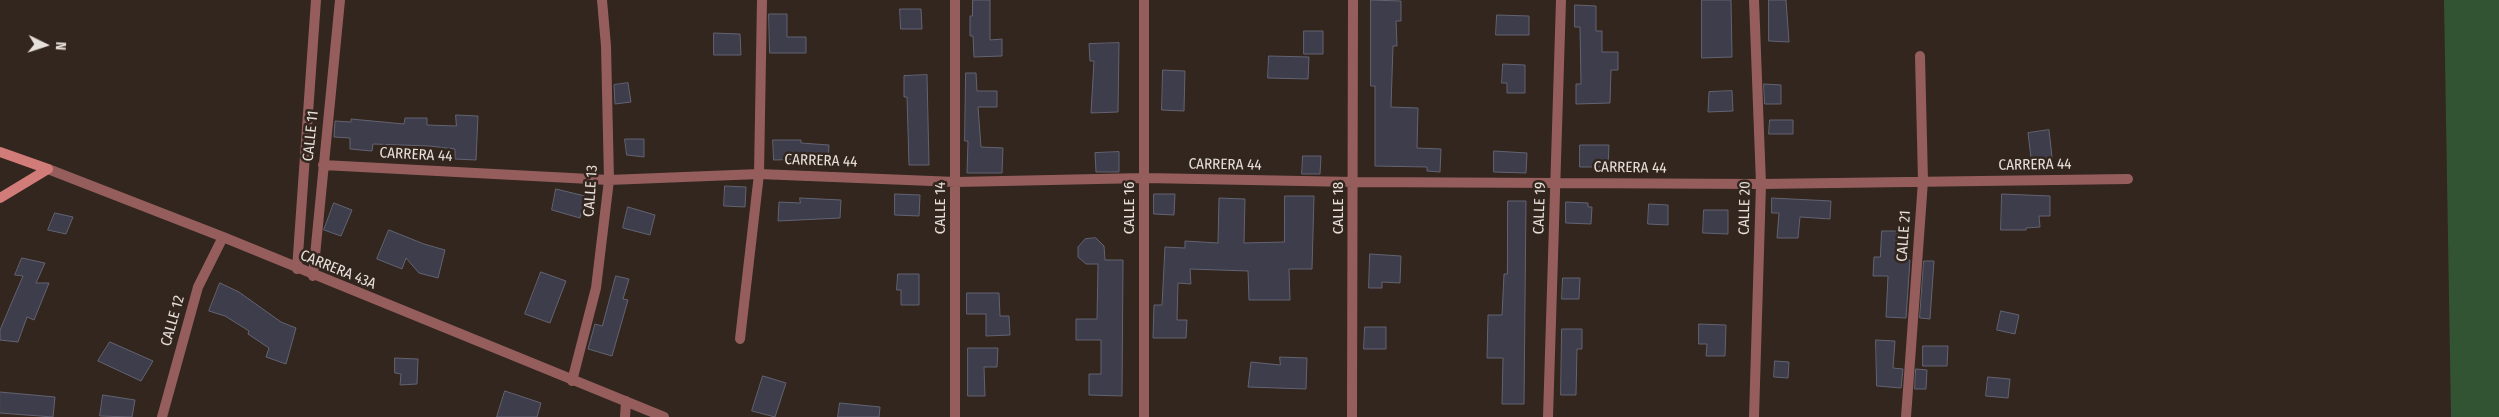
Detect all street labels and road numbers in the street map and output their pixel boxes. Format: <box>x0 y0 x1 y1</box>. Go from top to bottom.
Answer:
street label: CALLE 11 <box>299 110 323 162</box>
street label: CARRERA 44 <box>379 144 453 166</box>
street label: CARRERA 44 <box>784 151 858 171</box>
street label: CARRERA 44 <box>1188 155 1262 175</box>
street label: CARRERA 44 <box>1998 155 2072 175</box>
street label: CARRERA 44 <box>1593 158 1667 178</box>
street label: CALLE 13 <box>580 164 602 218</box>
street label: CALLE 19 <box>1530 181 1550 235</box>
street label: CALLE 20 <box>1736 181 1754 235</box>
street label: CALLE 14 <box>932 182 950 234</box>
street label: CALLE 16 <box>1121 182 1139 234</box>
street label: CALLE 18 <box>1330 182 1348 234</box>
street label: CALLE 21 <box>1893 210 1915 262</box>
street label: CARRERA 43A <box>297 247 379 293</box>
street label: CALLE 12 <box>157 294 189 348</box>

